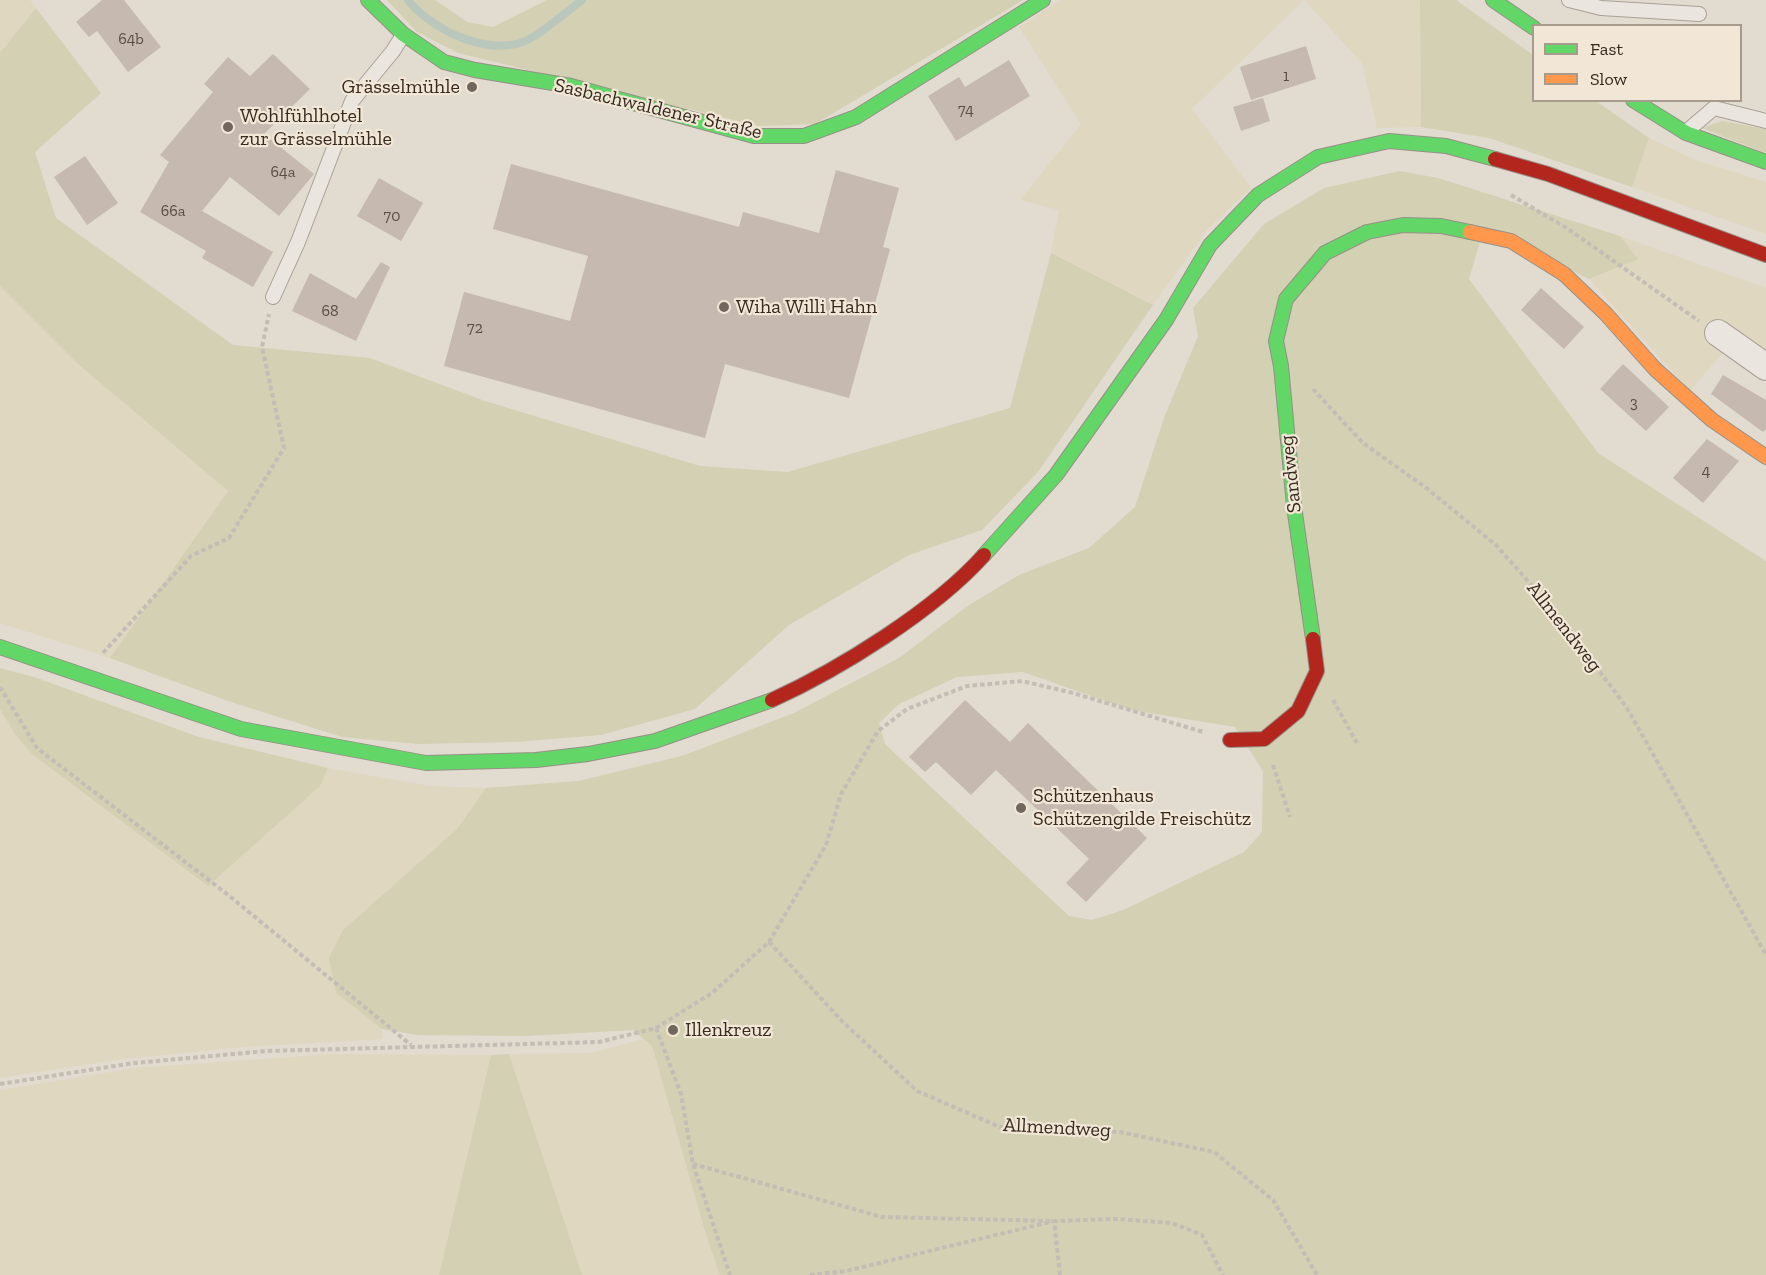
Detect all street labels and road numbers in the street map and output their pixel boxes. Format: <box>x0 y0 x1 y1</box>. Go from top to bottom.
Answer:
street label: Sasbachwaldener Straße <box>552 73 764 145</box>
street label: Sandweg <box>1275 434 1307 514</box>
street label: Allmendweg <box>1521 577 1607 677</box>
street label: Allmendweg <box>1002 1113 1112 1143</box>

